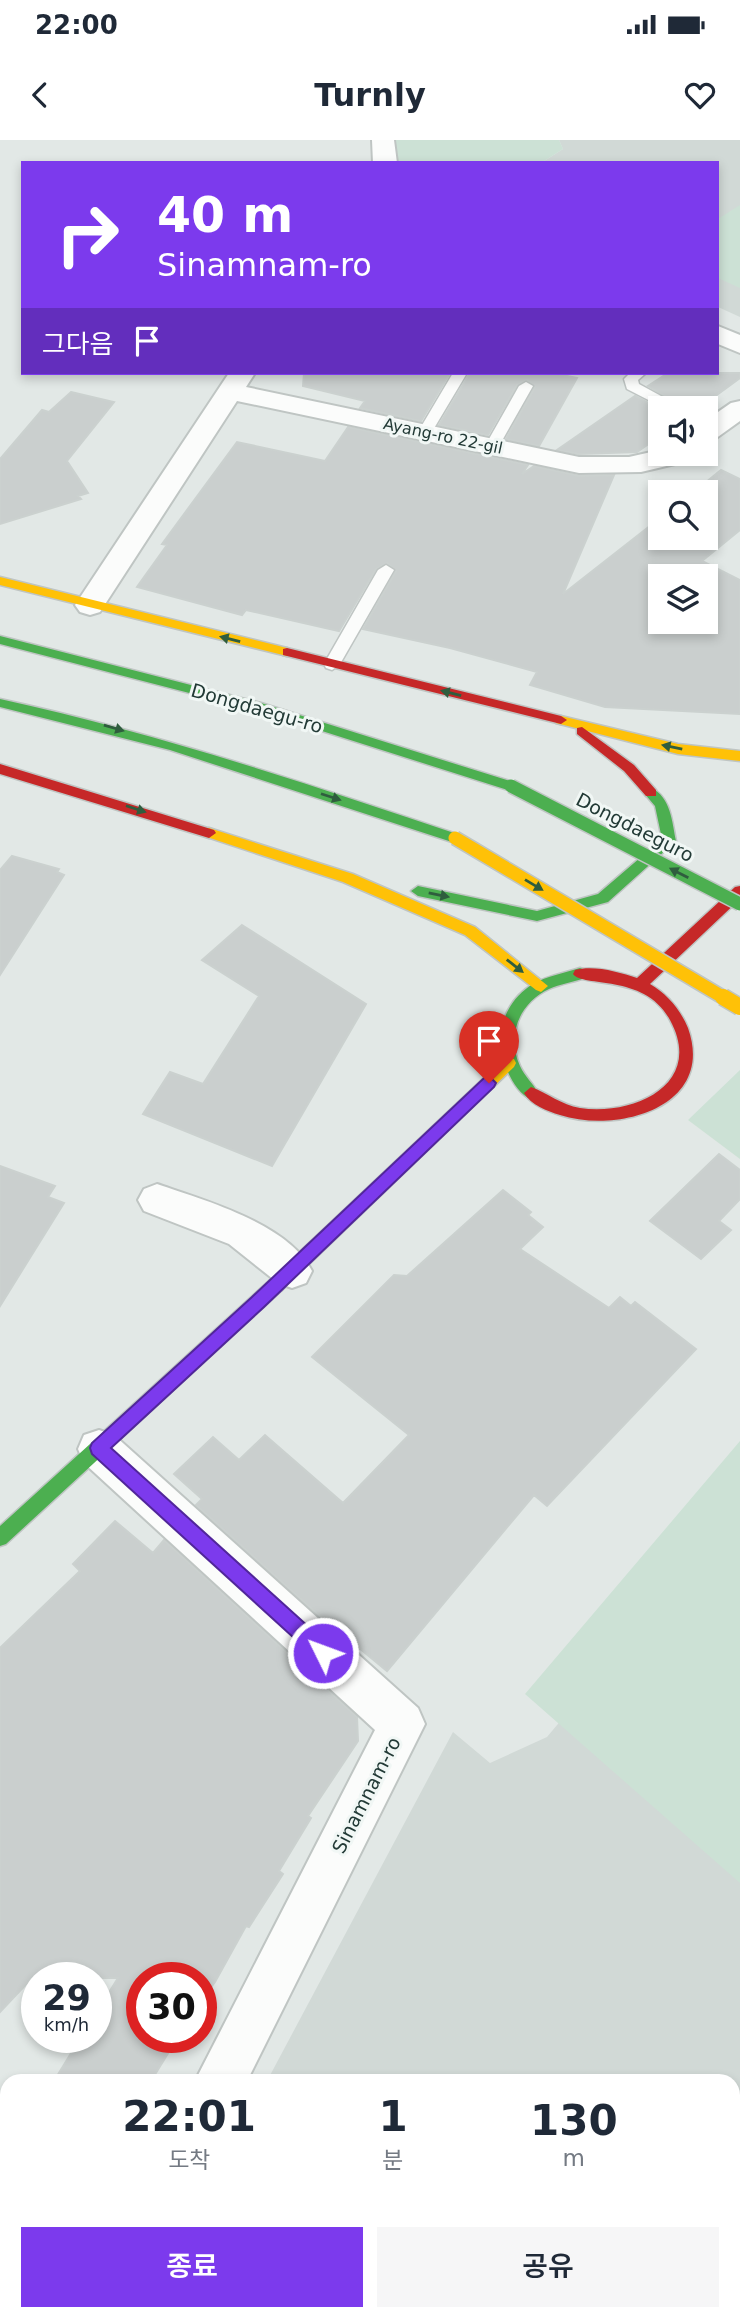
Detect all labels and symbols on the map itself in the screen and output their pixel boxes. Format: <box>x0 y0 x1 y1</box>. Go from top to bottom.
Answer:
street label: Ayang-ro 22-gil <box>382 414 504 458</box>
one-way arrow <box>219 633 241 644</box>
street label: Dongdaegu-ro <box>189 679 325 737</box>
one-way arrow <box>440 687 462 698</box>
one-way arrow <box>104 724 125 734</box>
one-way arrow <box>661 741 683 752</box>
street label: Dongdaeguro <box>573 788 697 866</box>
one-way arrow <box>321 792 342 803</box>
one-way arrow <box>126 804 147 815</box>
one-way arrow <box>669 867 689 878</box>
one-way arrow <box>525 879 544 891</box>
one-way arrow <box>428 890 450 901</box>
one-way arrow <box>506 959 524 974</box>
pin <box>459 1011 519 1083</box>
position arrow <box>286 1616 360 1690</box>
street label: Sinamnam-ro <box>327 1733 405 1857</box>
speed limit sign: 30 <box>126 1962 217 2053</box>

